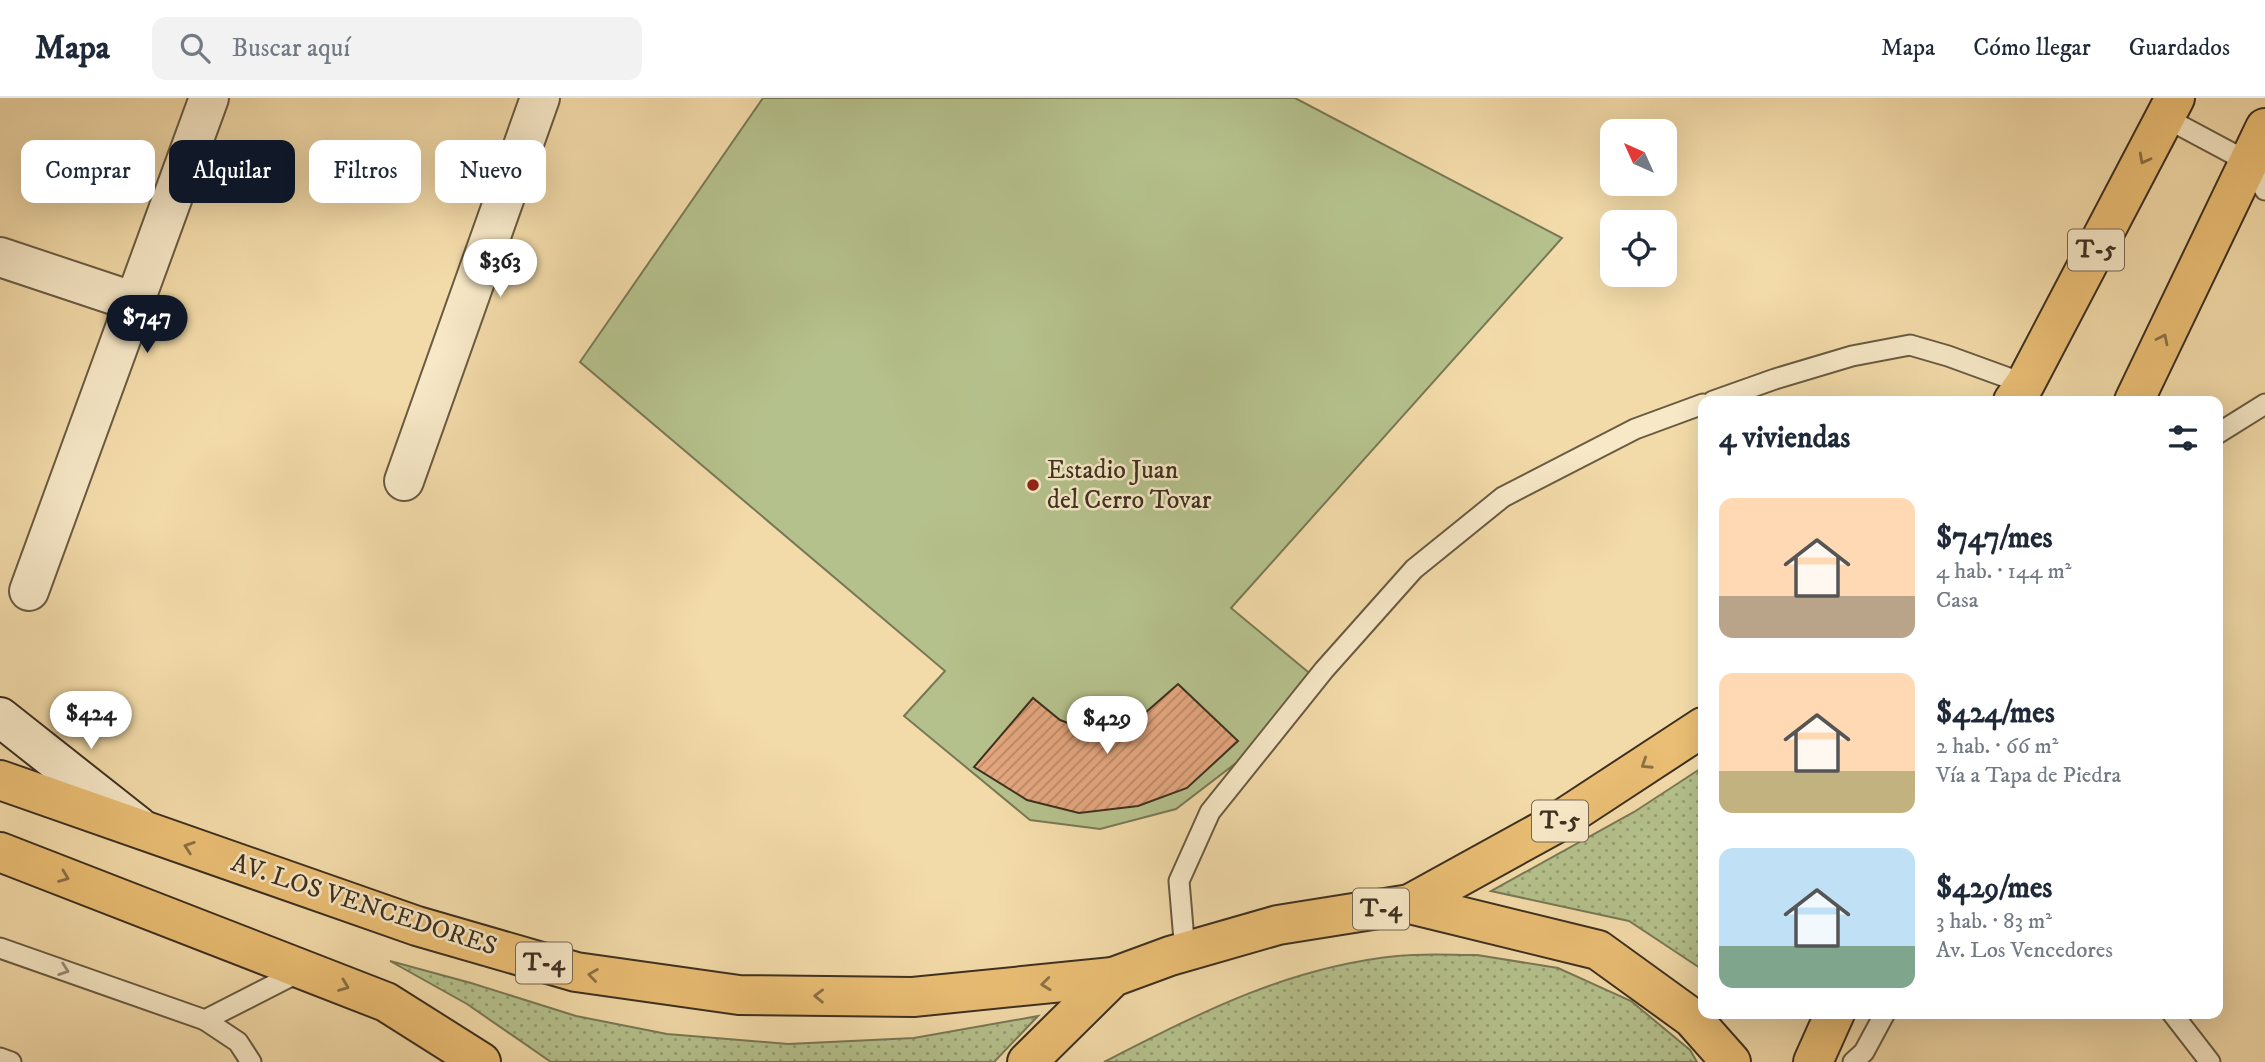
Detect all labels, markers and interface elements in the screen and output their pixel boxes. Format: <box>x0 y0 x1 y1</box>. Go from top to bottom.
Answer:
search box <box>152 17 642 80</box>
text: Mapa <box>35 28 110 69</box>
icon: search <box>176 29 214 67</box>
text: Buscar aquí <box>232 32 350 65</box>
text: Mapa <box>1881 33 1935 63</box>
text: Cómo llegar <box>1973 33 2091 63</box>
text: Guardados <box>2129 33 2230 63</box>
north arrow <box>1600 119 1676 196</box>
map controls <box>1600 119 1677 287</box>
chip: Comprar <box>21 140 155 203</box>
chip: Alquilar <box>169 140 295 203</box>
chip: Filtros <box>309 140 421 203</box>
chip: Nuevo <box>435 140 546 203</box>
one-way arrow <box>2139 152 2152 164</box>
button: locate <box>1600 210 1677 287</box>
road number: T-5 <box>2068 230 2124 270</box>
pin: $363 <box>459 240 541 299</box>
text: $363 <box>479 247 521 276</box>
pin: $747 <box>106 296 188 355</box>
text: $747 <box>123 303 171 332</box>
one-way arrow <box>2155 334 2169 346</box>
icon: filters <box>2164 419 2202 457</box>
text: 4 viviendas <box>1719 420 1850 457</box>
place label: Estadio Juan del Cerro Tovar <box>1047 454 1212 517</box>
marker: Estadio Juan del Cerro Tovar <box>1025 477 1041 493</box>
text: $747/mes <box>1936 520 2053 557</box>
icon: home <box>1775 526 1859 610</box>
text: 4 hab. · 144 m² <box>1936 557 2072 586</box>
text: Casa <box>1936 586 1979 615</box>
pin: $424 <box>50 692 132 751</box>
text: $424/mes <box>1936 695 2055 732</box>
pin: $429 <box>1066 696 1148 756</box>
text: $424 <box>66 699 116 728</box>
icon: home <box>1775 701 1859 785</box>
text: $429 <box>1083 704 1131 733</box>
text: 2 hab. · 66 m² <box>1936 732 2059 761</box>
one-way arrow <box>1640 756 1653 769</box>
text: Vía a Tapa de Piedra <box>1936 761 2121 790</box>
road number: T-5 <box>1532 800 1588 842</box>
one-way arrow <box>184 841 196 855</box>
street label: AV. LOS VENCEDORES <box>227 846 501 964</box>
one-way arrow <box>57 868 69 882</box>
text: $429/mes <box>1936 870 2052 907</box>
icon: home <box>1775 876 1859 960</box>
road number: T-4 <box>1353 888 1409 930</box>
text: 3 hab. · 83 m² <box>1936 907 2052 936</box>
text: Av. Los Vencedores <box>1936 936 2113 965</box>
road number: T-4 <box>516 942 572 984</box>
one-way arrow <box>58 962 70 976</box>
one-way arrow <box>587 967 598 982</box>
one-way arrow <box>1040 976 1051 991</box>
one-way arrow <box>338 977 350 991</box>
one-way arrow <box>813 988 823 1004</box>

